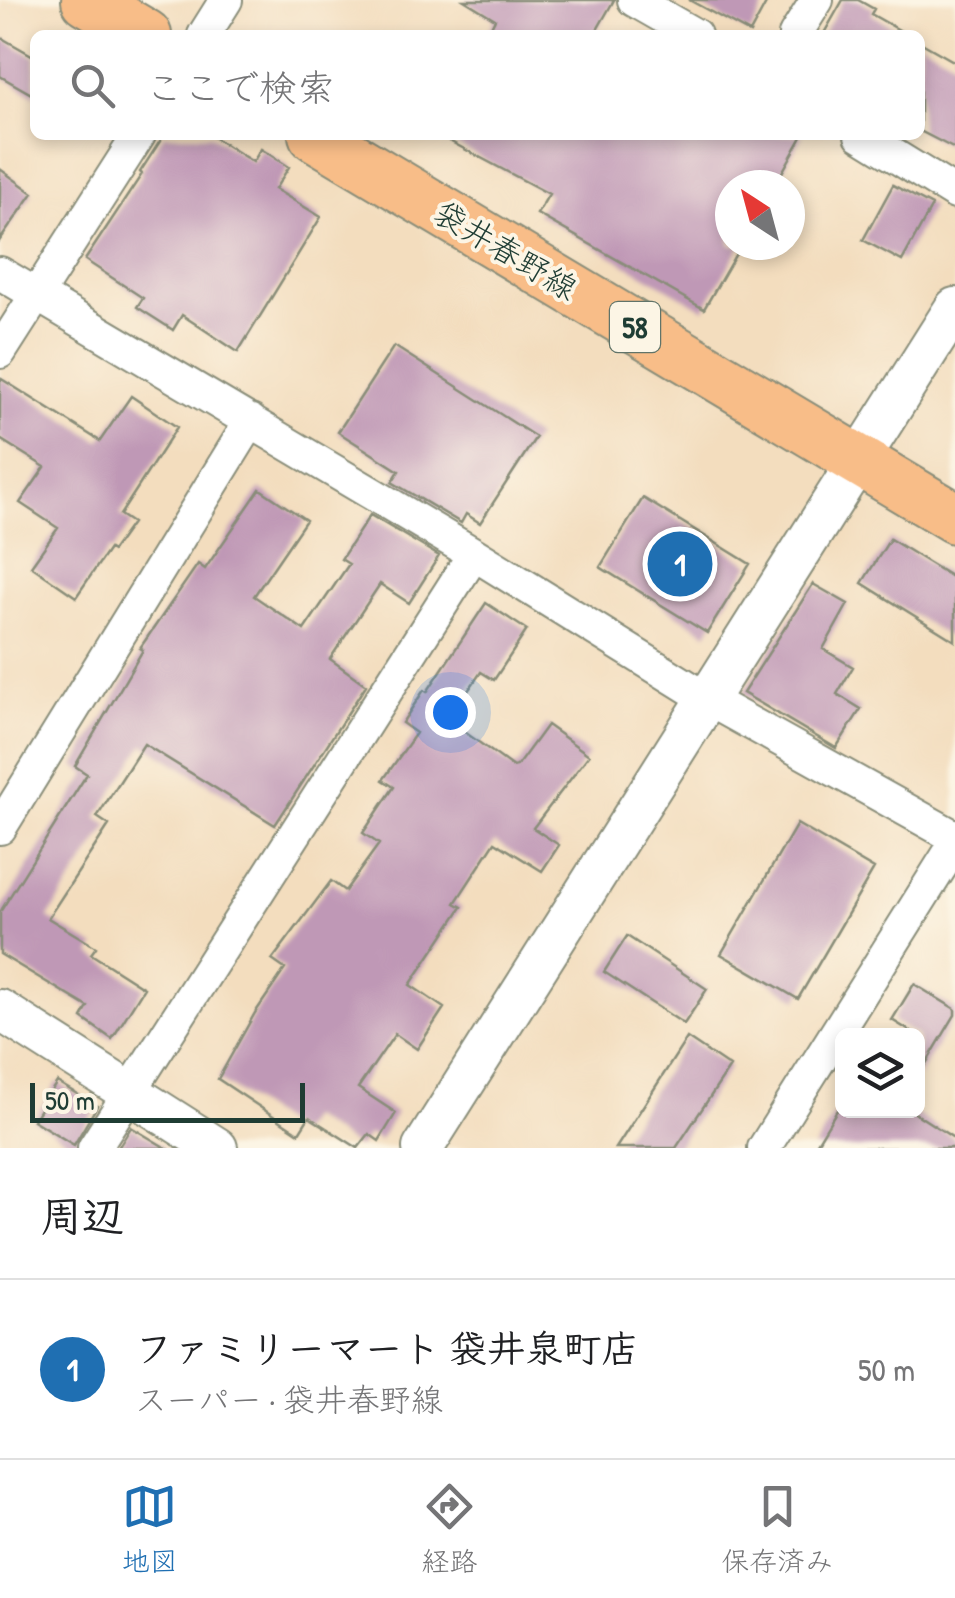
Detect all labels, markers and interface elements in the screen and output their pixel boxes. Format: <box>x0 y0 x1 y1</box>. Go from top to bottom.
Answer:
search box <box>30 30 925 140</box>
icon: search <box>65 58 120 113</box>
text: ここで検索 <box>145 61 335 113</box>
north arrow <box>715 170 805 260</box>
street label: 袋井春野線 <box>426 190 586 310</box>
road number: 58 <box>610 302 660 352</box>
pin: 1 <box>648 526 712 602</box>
your location <box>425 687 476 738</box>
map controls <box>835 1028 925 1118</box>
button: layers <box>835 1028 925 1118</box>
scale bar <box>30 1078 305 1122</box>
text: 50 m <box>45 1081 95 1119</box>
text: 周辺 <box>40 1187 124 1244</box>
text: ファミリーマート 袋井泉町店 <box>135 1322 639 1374</box>
text: 1 <box>67 1348 78 1391</box>
text: 50 m <box>858 1348 915 1391</box>
text: スーパー · 袋井春野線 <box>135 1378 443 1421</box>
tab: 地図 <box>122 1479 178 1580</box>
tab: 経路 <box>421 1479 477 1580</box>
tab: 保存済み <box>721 1479 833 1580</box>

